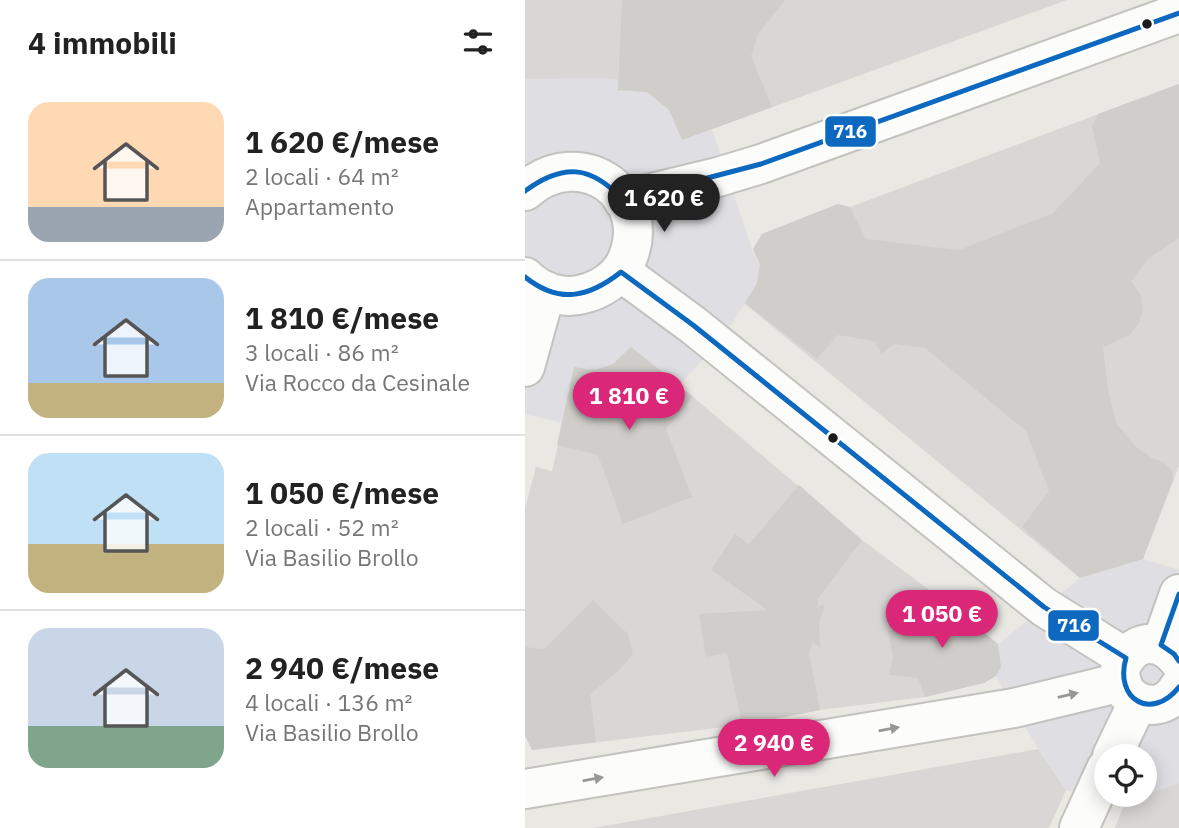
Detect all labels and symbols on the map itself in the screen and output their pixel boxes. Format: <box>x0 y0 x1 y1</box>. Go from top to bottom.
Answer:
unlabelled marker <box>1140 17 1154 31</box>
line badge: 716 <box>824 115 877 148</box>
text: 716 <box>833 119 867 143</box>
pin: 1 620 € <box>599 174 729 234</box>
pin: 1 810 € <box>564 372 694 432</box>
unlabelled marker <box>826 431 840 445</box>
pin: 1 050 € <box>877 590 1007 650</box>
line badge: 716 <box>1047 609 1100 642</box>
text: 716 <box>1057 613 1091 637</box>
one-way arrow <box>1057 689 1079 700</box>
pin: 2 940 € <box>709 720 839 779</box>
one-way arrow <box>878 723 900 734</box>
one-way arrow <box>582 773 604 784</box>

